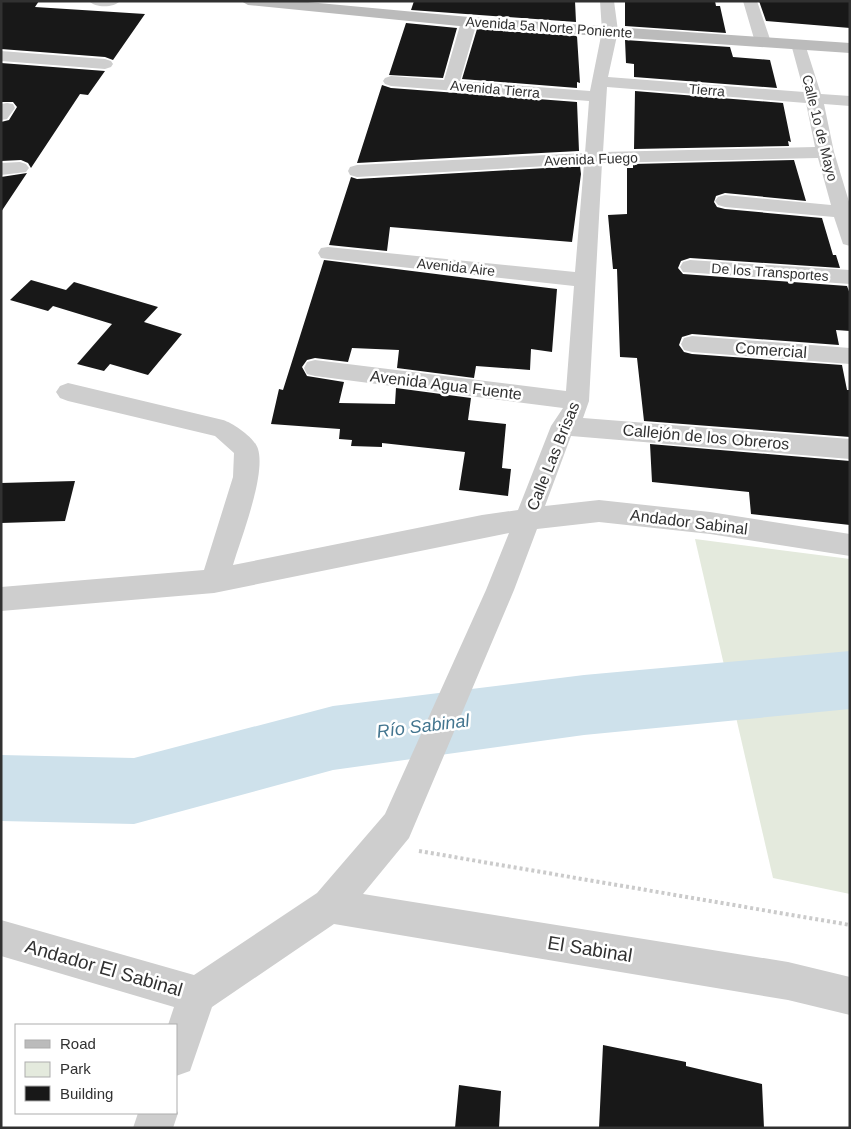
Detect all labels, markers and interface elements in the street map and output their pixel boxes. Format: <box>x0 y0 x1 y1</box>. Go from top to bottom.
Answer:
street label: Avenida 5a Norte Poniente <box>465 13 633 41</box>
street label: Calle 1o de Mayo <box>799 73 841 183</box>
street label: Avenida Tierra <box>449 77 541 101</box>
street label: Tierra <box>688 80 726 100</box>
street label: Avenida Fuego <box>544 149 638 169</box>
street label: Avenida Aire <box>416 255 496 279</box>
street label: De los Transportes <box>711 260 829 284</box>
street label: Comercial <box>734 339 808 361</box>
street label: Avenida Agua Fuente <box>369 367 523 403</box>
street label: Calle Las Brisas <box>523 399 583 513</box>
street label: Callejón de los Obreros <box>622 421 790 453</box>
street label: Andador Sabinal <box>629 506 749 538</box>
water label: Río Sabinal <box>376 710 471 742</box>
street label: El Sabinal <box>546 932 634 966</box>
street label: Andador El Sabinal <box>23 935 185 1001</box>
legend <box>15 1024 178 1114</box>
text: Road <box>60 1035 96 1052</box>
text: Park <box>60 1060 91 1077</box>
text: Building <box>60 1085 113 1102</box>

